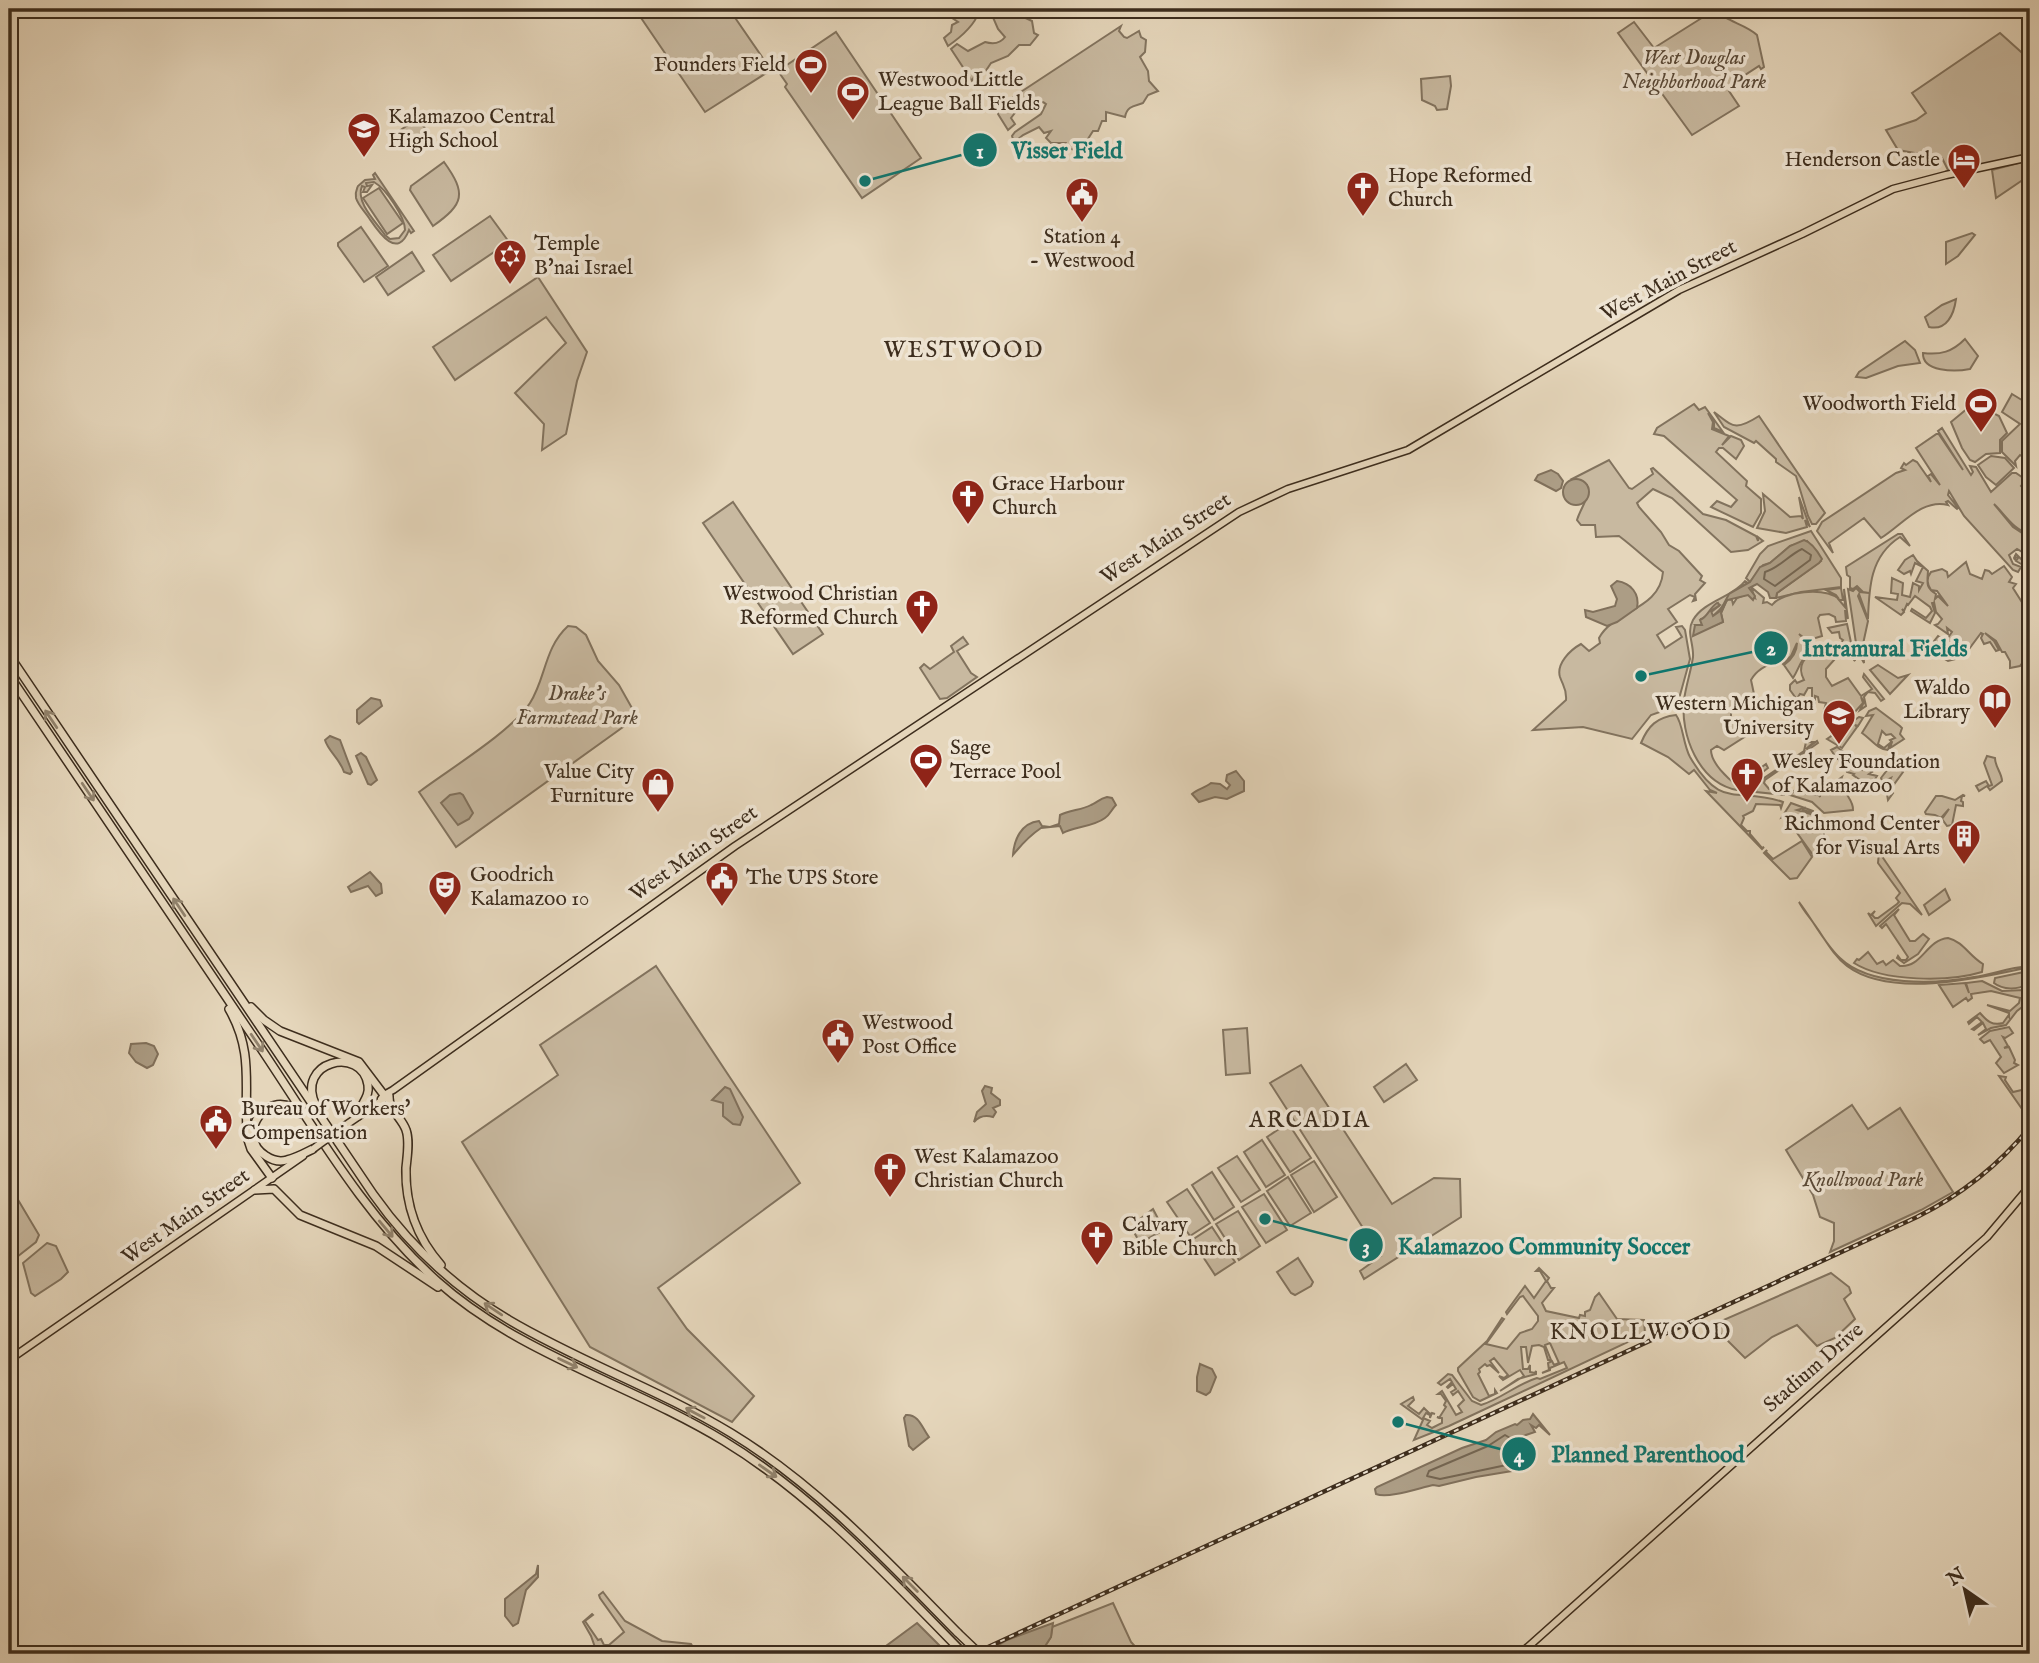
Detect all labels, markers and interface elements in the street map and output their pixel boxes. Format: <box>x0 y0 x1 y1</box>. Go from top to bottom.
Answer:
park label: West Douglas Neighborhood Park <box>1622 45 1767 96</box>
sports icon: Founders Field <box>792 46 830 95</box>
place label: Founders Field <box>654 52 787 79</box>
place label: Westwood Little League Ball Fields <box>878 67 1040 118</box>
sports icon: Westwood Little League Ball Fields <box>834 73 872 122</box>
place label: Kalamazoo Central High School <box>388 104 555 155</box>
school or university icon: Kalamazoo Central High School <box>345 110 383 159</box>
callout: Visser Field <box>963 128 1137 172</box>
text: Visser Field <box>1010 137 1123 166</box>
text: 1 <box>976 139 984 166</box>
hotel icon: Henderson Castle <box>1945 141 1983 190</box>
place label: Henderson Castle <box>1785 147 1940 174</box>
place label: Hope Reformed Church <box>1388 163 1532 214</box>
church icon: Hope Reformed Church <box>1344 169 1382 218</box>
public building icon: Station 4 - Westwood <box>1063 175 1101 224</box>
place label: Station 4 - Westwood <box>1029 224 1135 275</box>
place label: Temple B'nai Israel <box>534 231 633 282</box>
street label: West Main Street <box>1596 234 1742 328</box>
synagogue icon: Temple B'nai Israel <box>491 237 529 286</box>
district label: WESTWOOD <box>884 336 1044 365</box>
sports icon: Woodworth Field <box>1962 385 2000 434</box>
place label: Woodworth Field <box>1802 391 1957 418</box>
place label: Grace Harbour Church <box>992 471 1125 522</box>
church icon: Grace Harbour Church <box>949 477 987 526</box>
street label: West Main Street <box>1096 487 1236 591</box>
place label: Westwood Christian Reformed Church <box>723 581 898 632</box>
church icon: Westwood Christian Reformed Church <box>903 587 941 636</box>
callout: Intramural Fields <box>1754 626 1982 670</box>
text: Intramural Fields <box>1802 635 1968 664</box>
text: 2 <box>1766 636 1776 663</box>
place label: Waldo Library <box>1904 675 1971 726</box>
park label: Drake's Farmstead Park <box>516 681 638 732</box>
library icon: Waldo Library <box>1976 681 2014 730</box>
place label: Western Michigan University <box>1655 691 1815 742</box>
school or university icon: Western Michigan University <box>1820 697 1858 746</box>
one-way arrow <box>44 709 58 729</box>
place label: Sage Terrace Pool <box>950 735 1061 786</box>
sports icon: Sage Terrace Pool <box>907 741 945 790</box>
place label: Wesley Foundation of Kalamazoo <box>1772 749 1940 800</box>
church icon: Wesley Foundation of Kalamazoo <box>1728 755 1766 804</box>
place label: Value City Furniture <box>543 759 635 810</box>
shop icon: Value City Furniture <box>639 765 677 814</box>
one-way arrow <box>81 782 95 802</box>
street label: West Main Street <box>625 800 763 908</box>
place label: Richmond Center for Visual Arts <box>1784 811 1940 862</box>
building icon: Richmond Center for Visual Arts <box>1945 817 1983 866</box>
public building icon: The UPS Store <box>703 859 741 908</box>
place label: Goodrich Kalamazoo 10 <box>470 862 589 913</box>
place label: The UPS Store <box>746 865 879 892</box>
theatre icon: Goodrich Kalamazoo 10 <box>426 868 464 917</box>
one-way arrow <box>172 898 186 917</box>
place label: Westwood Post Office <box>862 1010 957 1061</box>
public building icon: Westwood Post Office <box>819 1016 857 1065</box>
one-way arrow <box>250 1032 264 1052</box>
place label: Bureau of Workers' Compensation <box>241 1096 411 1147</box>
public building icon: Bureau of Workers' Compensation <box>197 1102 235 1151</box>
district label: ARCADIA <box>1248 1106 1371 1135</box>
place label: West Kalamazoo Christian Church <box>914 1144 1063 1195</box>
church icon: West Kalamazoo Christian Church <box>871 1150 909 1199</box>
street label: West Main Street <box>117 1163 255 1271</box>
park label: Knollwood Park <box>1802 1167 1924 1194</box>
place label: Calvary Bible Church <box>1122 1212 1237 1263</box>
church icon: Calvary Bible Church <box>1078 1218 1116 1267</box>
one-way arrow <box>379 1220 394 1238</box>
callout: Kalamazoo Community Soccer <box>1349 1223 1704 1267</box>
text: Kalamazoo Community Soccer <box>1398 1233 1691 1262</box>
text: 3 <box>1362 1234 1370 1261</box>
one-way arrow <box>483 1302 503 1316</box>
street label: Stadium Drive <box>1758 1317 1870 1419</box>
district label: KNOLLWOOD <box>1549 1318 1733 1347</box>
one-way arrow <box>557 1357 578 1370</box>
one-way arrow <box>685 1406 706 1419</box>
callout: Planned Parenthood <box>1502 1432 1758 1476</box>
text: Planned Parenthood <box>1551 1441 1745 1470</box>
text: 4 <box>1514 1443 1525 1470</box>
one-way arrow <box>758 1464 777 1478</box>
north arrow <box>1930 1554 2000 1624</box>
text: N <box>1942 1563 1971 1593</box>
one-way arrow <box>902 1576 919 1593</box>

